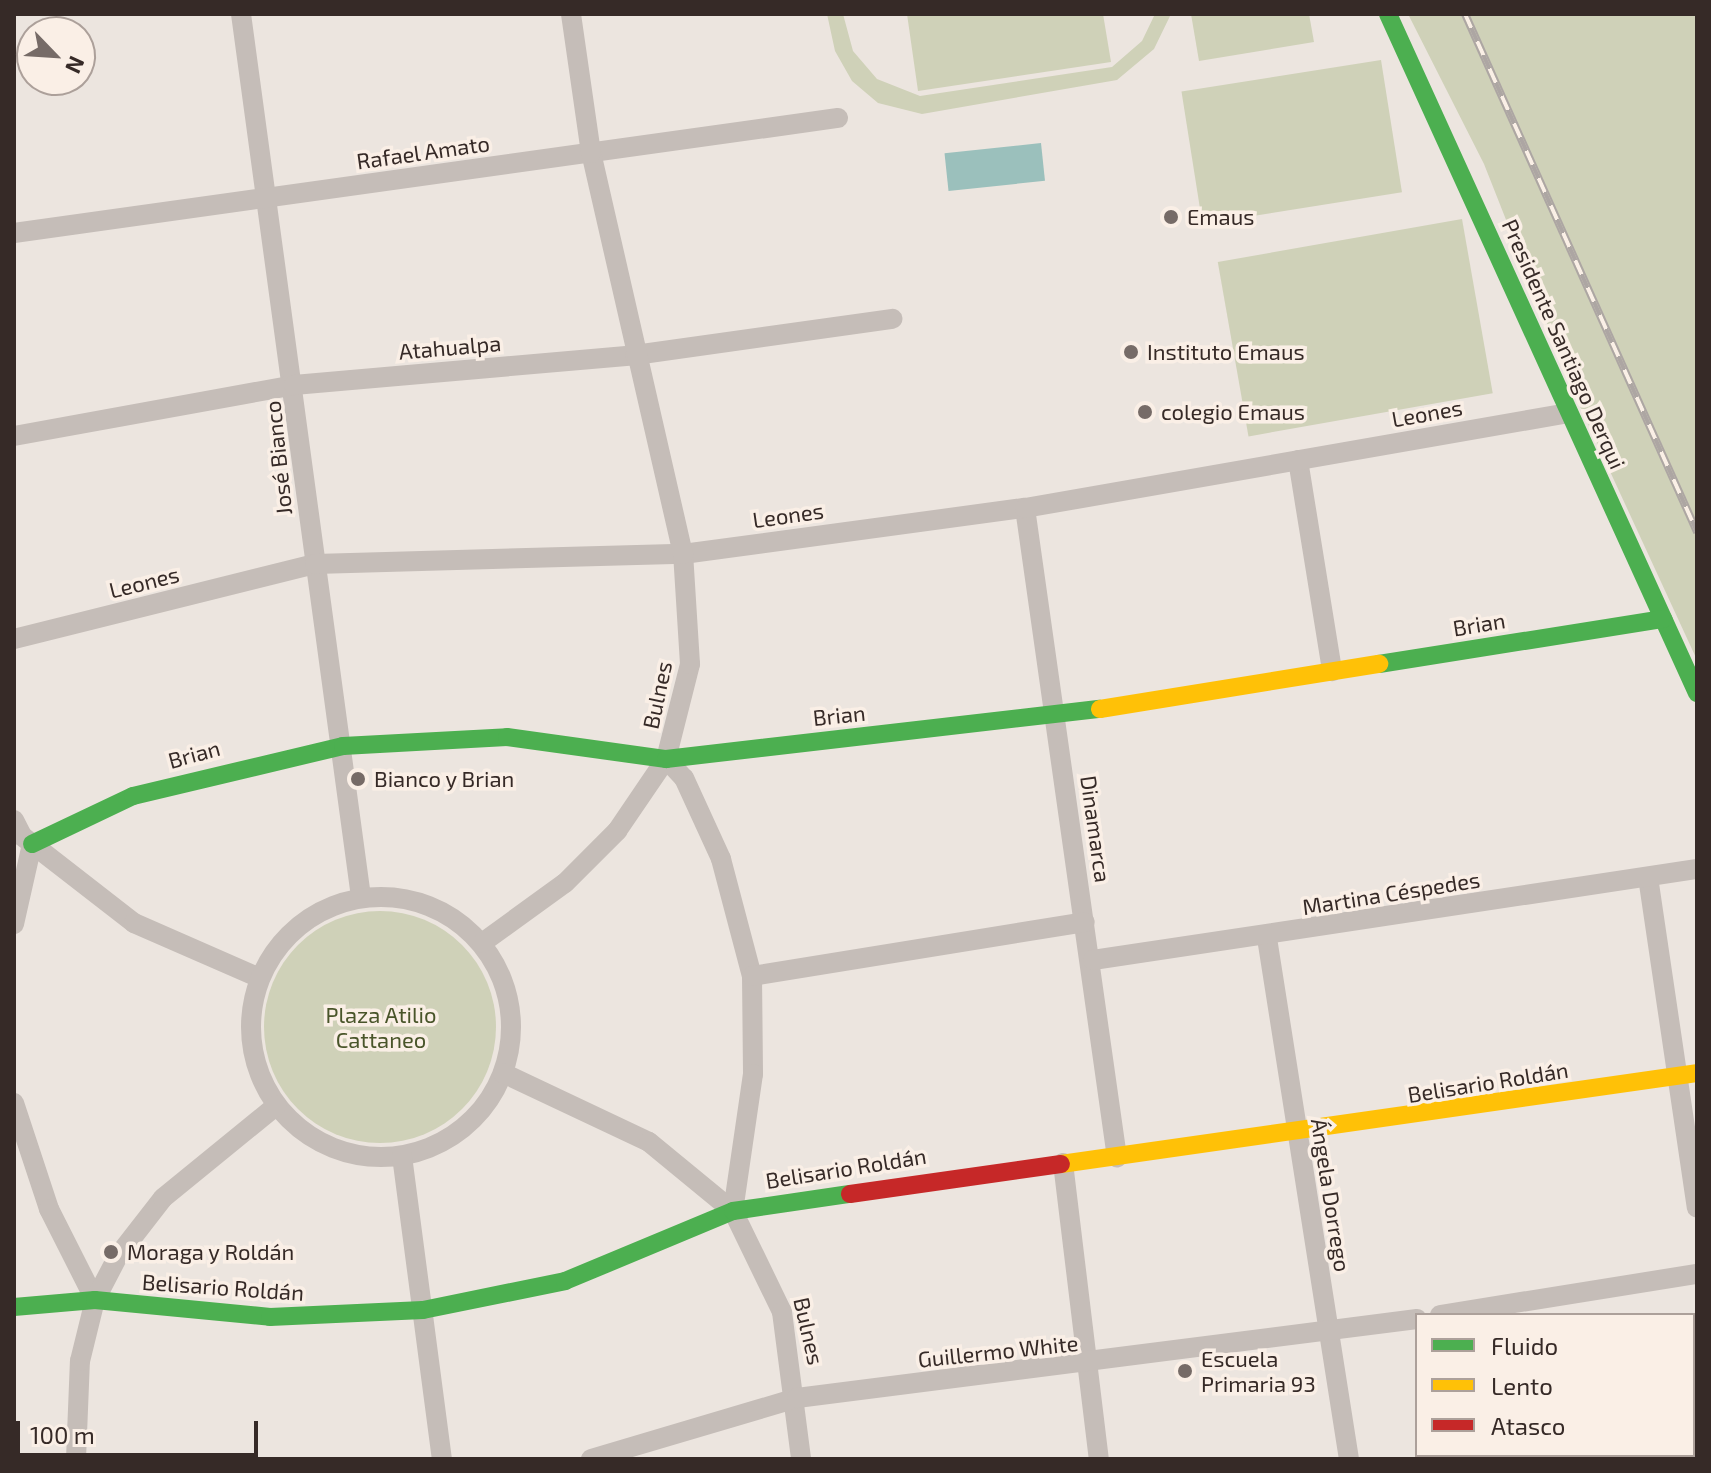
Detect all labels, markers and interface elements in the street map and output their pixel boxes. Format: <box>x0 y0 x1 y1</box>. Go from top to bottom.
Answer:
north arrow <box>16 16 96 96</box>
text: N <box>61 53 91 78</box>
street label: Rafael Amato <box>354 130 492 174</box>
place label: Emaus <box>1187 204 1254 230</box>
marker: Emaus <box>1162 208 1180 226</box>
street label: Presidente Santiago Derqui <box>1497 215 1631 473</box>
street label: Atahualpa <box>398 329 502 365</box>
place label: Instituto Emaus <box>1147 339 1305 365</box>
marker: Instituto Emaus <box>1122 343 1140 361</box>
street label: Leones <box>1390 394 1464 432</box>
street label: José Bianco <box>259 399 297 517</box>
place label: colegio Emaus <box>1161 399 1305 425</box>
marker: colegio Emaus <box>1136 403 1154 421</box>
street label: Leones <box>751 497 825 533</box>
street label: Leones <box>106 561 182 603</box>
street label: Brian <box>1451 607 1507 641</box>
street label: Bulnes <box>637 659 677 731</box>
street label: Brian <box>811 699 867 731</box>
street label: Brian <box>165 734 223 774</box>
place label: Bianco y Brian <box>374 766 515 792</box>
marker: Bianco y Brian <box>349 770 367 788</box>
street label: Dinamarca <box>1075 774 1117 884</box>
street label: Martina Céspedes <box>1300 866 1482 920</box>
park label: Plaza Atilio Cattaneo <box>325 1001 437 1052</box>
street label: Belisario Roldán <box>1406 1056 1570 1108</box>
street label: Ángela Dorrego <box>1306 1116 1356 1274</box>
street label: Belisario Roldán <box>764 1142 928 1194</box>
place label: Moraga y Roldán <box>127 1239 295 1265</box>
marker: Moraga y Roldán <box>102 1243 120 1261</box>
street label: Belisario Roldán <box>141 1268 305 1306</box>
street label: Bulnes <box>788 1295 830 1367</box>
legend <box>1415 1313 1695 1457</box>
street label: Guillermo White <box>916 1329 1080 1373</box>
text: Fluido <box>1491 1331 1558 1360</box>
place label: Escuela Primaria 93 <box>1201 1345 1316 1396</box>
marker: Escuela Primaria 93 <box>1176 1362 1194 1380</box>
text: Lento <box>1491 1371 1553 1400</box>
scale bar <box>20 1405 262 1455</box>
text: Atasco <box>1491 1411 1565 1440</box>
text: 100 m <box>30 1420 95 1449</box>

